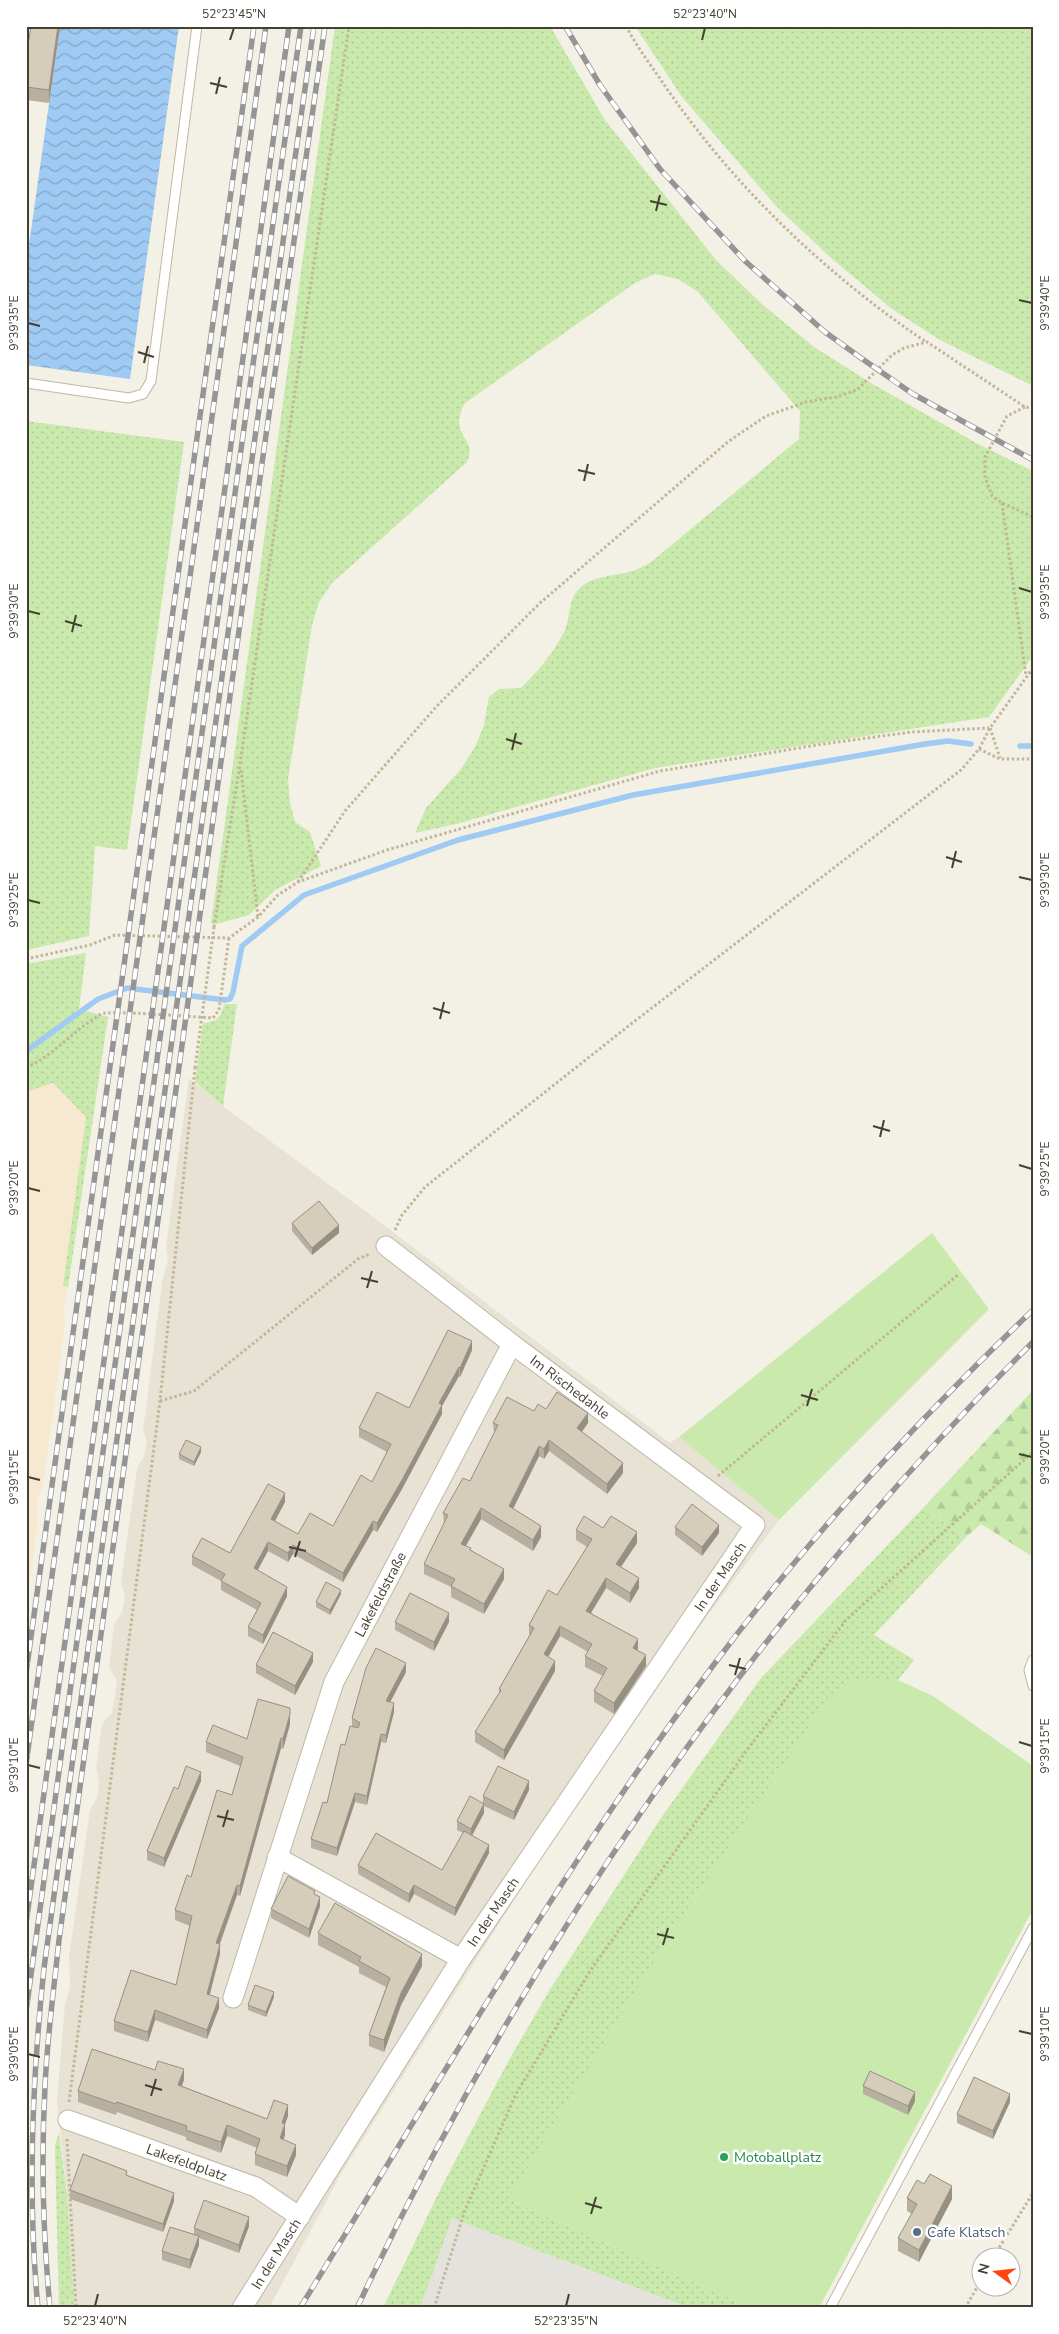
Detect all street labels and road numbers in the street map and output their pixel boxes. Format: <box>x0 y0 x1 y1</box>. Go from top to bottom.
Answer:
street label: Im Rischedahle <box>526 1351 614 1424</box>
street label: In der Masch <box>690 1538 751 1615</box>
street label: Lakefeldstraße <box>350 1549 411 1640</box>
street label: In der Masch <box>463 1874 524 1951</box>
street label: Lakefeldplatz <box>143 2140 230 2186</box>
street label: In der Masch <box>247 2215 306 2293</box>

